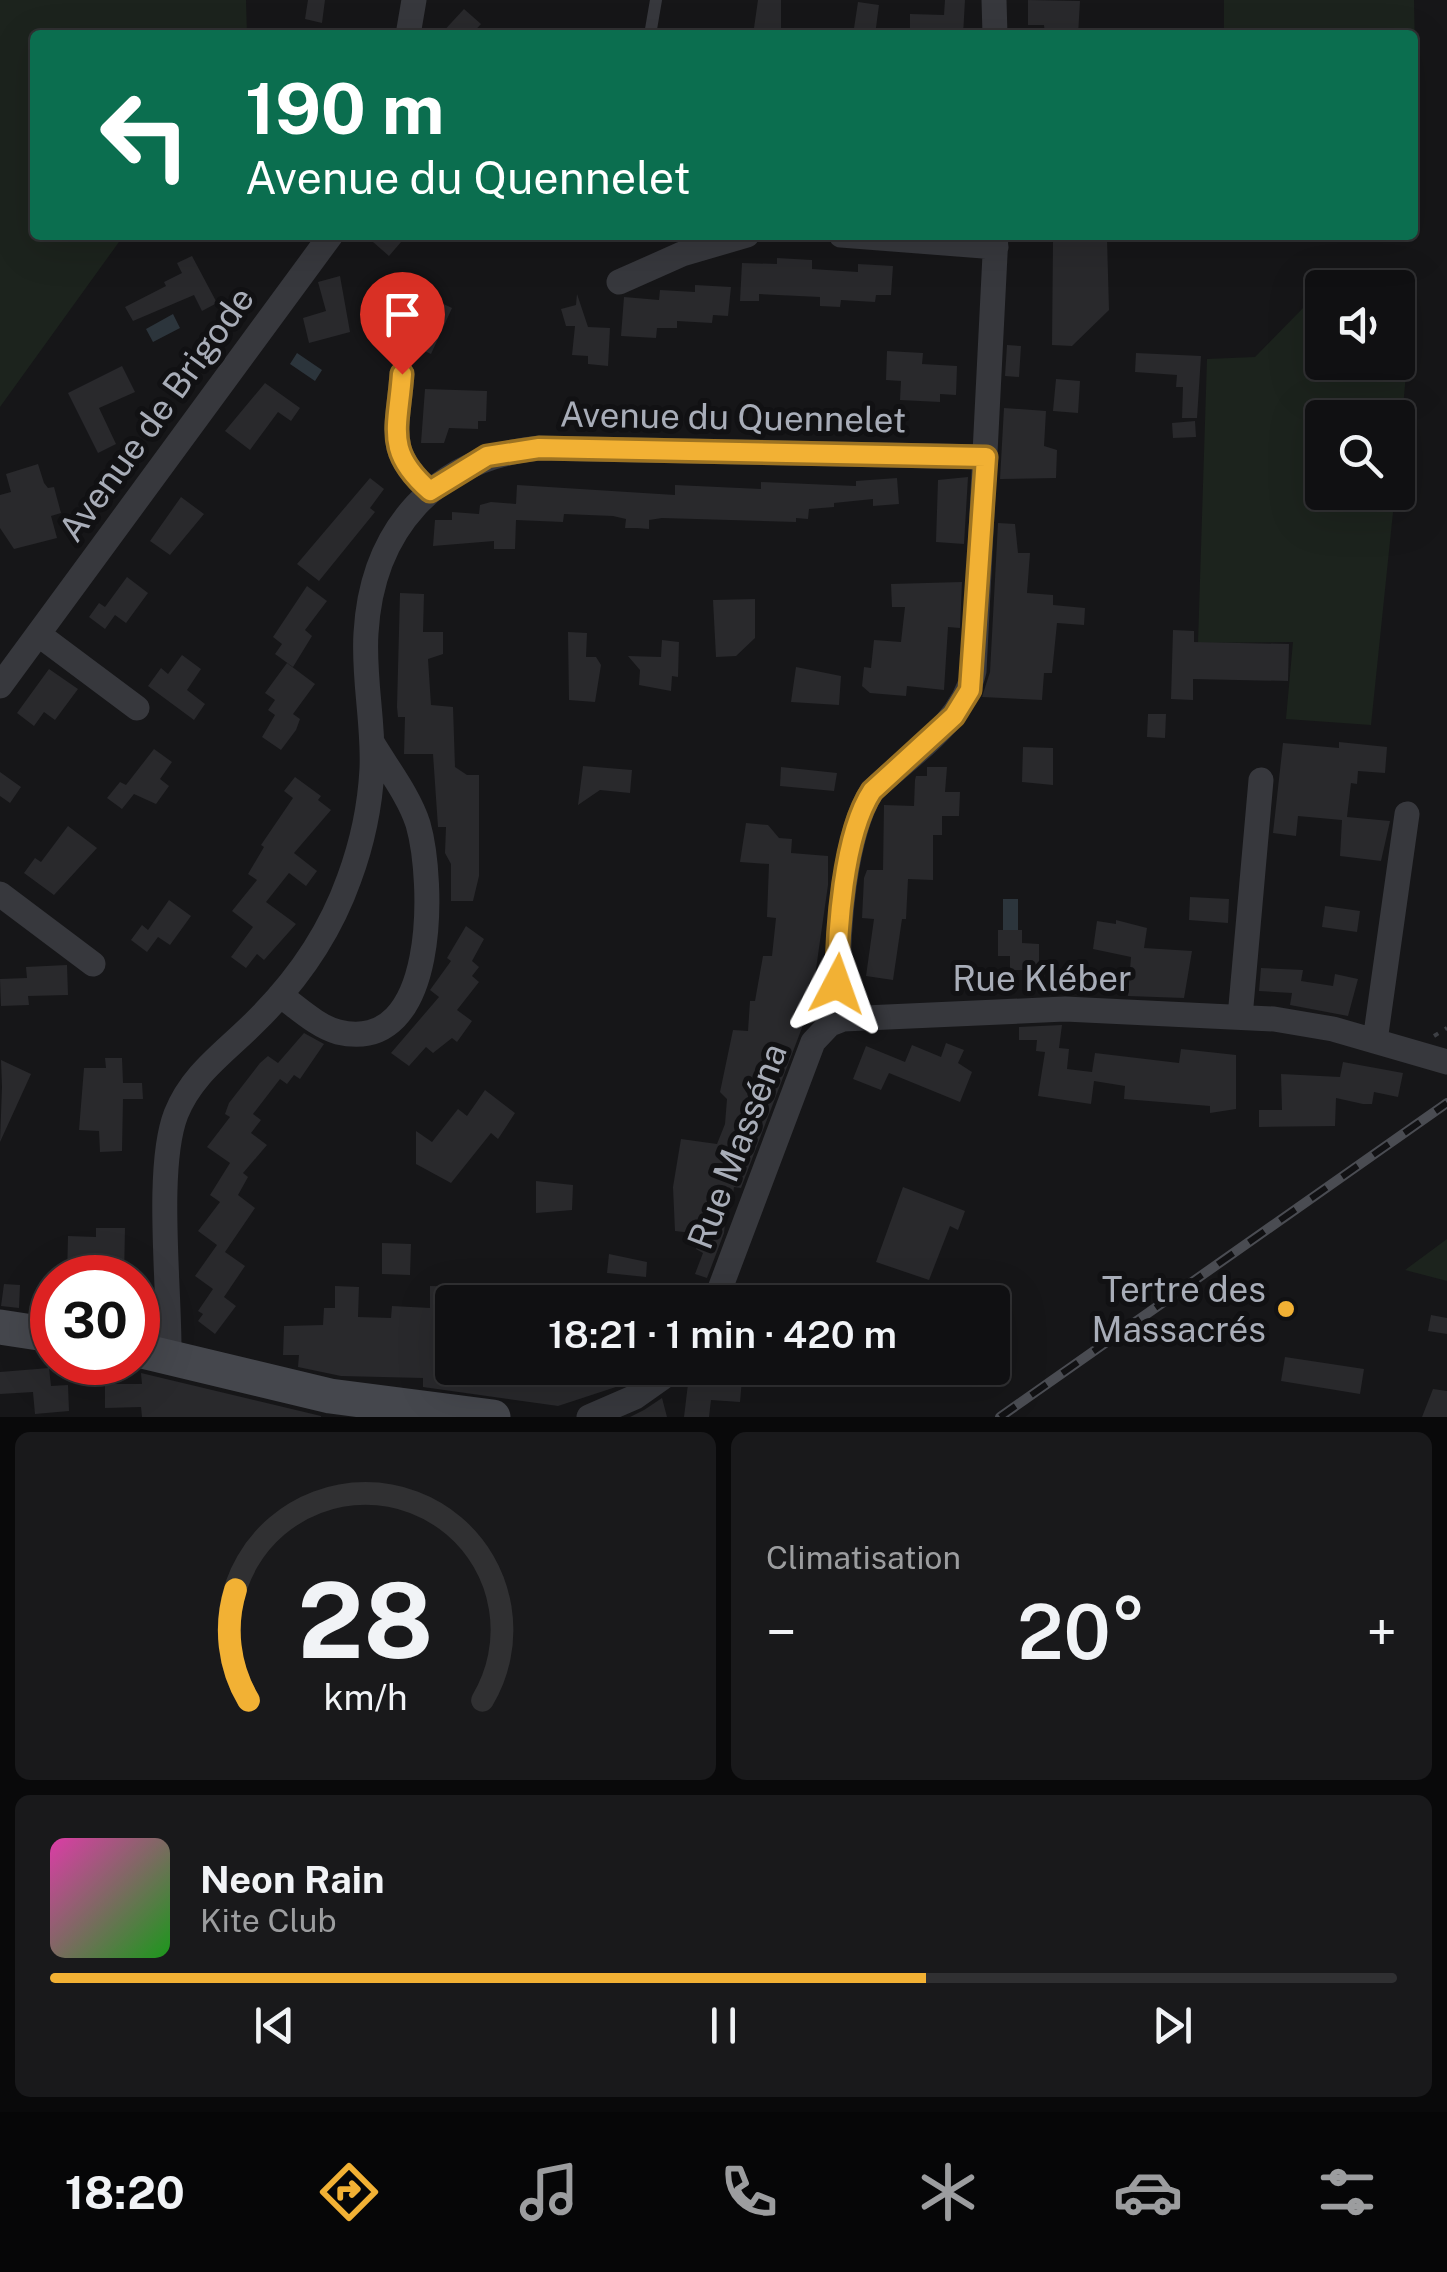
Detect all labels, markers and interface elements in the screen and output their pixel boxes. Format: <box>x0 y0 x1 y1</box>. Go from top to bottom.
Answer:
text: 190 m <box>245 67 444 150</box>
icon: left <box>80 70 210 200</box>
text: Avenue du Quennelet <box>245 151 691 204</box>
map controls <box>1305 270 1415 510</box>
button: sound <box>1305 270 1415 380</box>
pin <box>360 272 445 375</box>
street label: Avenue de Brigode <box>50 279 262 549</box>
icon: arrive <box>375 287 430 342</box>
street label: Avenue du Quennelet <box>559 393 907 441</box>
button: search <box>1305 400 1415 510</box>
position arrow <box>785 932 889 1036</box>
street label: Rue Kléber <box>952 958 1132 999</box>
street label: Rue Masséna <box>679 1038 795 1254</box>
speed limit sign: 30 <box>30 1255 160 1385</box>
place label: Tertre des Massacrés <box>1092 1269 1266 1350</box>
marker: Tertre des Massacrés <box>1275 1298 1297 1320</box>
text: 18:21 · 1 min · 420 m <box>548 1312 897 1357</box>
text: Climatisation <box>766 1539 961 1576</box>
text: 28 <box>298 1559 433 1681</box>
text: 20° <box>1017 1588 1146 1676</box>
text: − <box>766 1600 797 1664</box>
text: + <box>1366 1600 1397 1664</box>
text: km/h <box>323 1676 408 1718</box>
text: Neon Rain <box>200 1857 384 1902</box>
text: Kite Club <box>200 1902 337 1939</box>
icon: previous <box>247 1998 302 2053</box>
icon: pause <box>696 1998 751 2053</box>
icon: next <box>1145 1998 1200 2053</box>
icon: directions <box>314 2157 384 2227</box>
icon: music <box>514 2157 584 2227</box>
icon: phone <box>714 2157 784 2227</box>
icon: climate <box>913 2157 983 2227</box>
icon: car <box>1113 2157 1183 2227</box>
icon: filters <box>1312 2157 1382 2227</box>
text: 18:20 <box>65 2166 185 2219</box>

